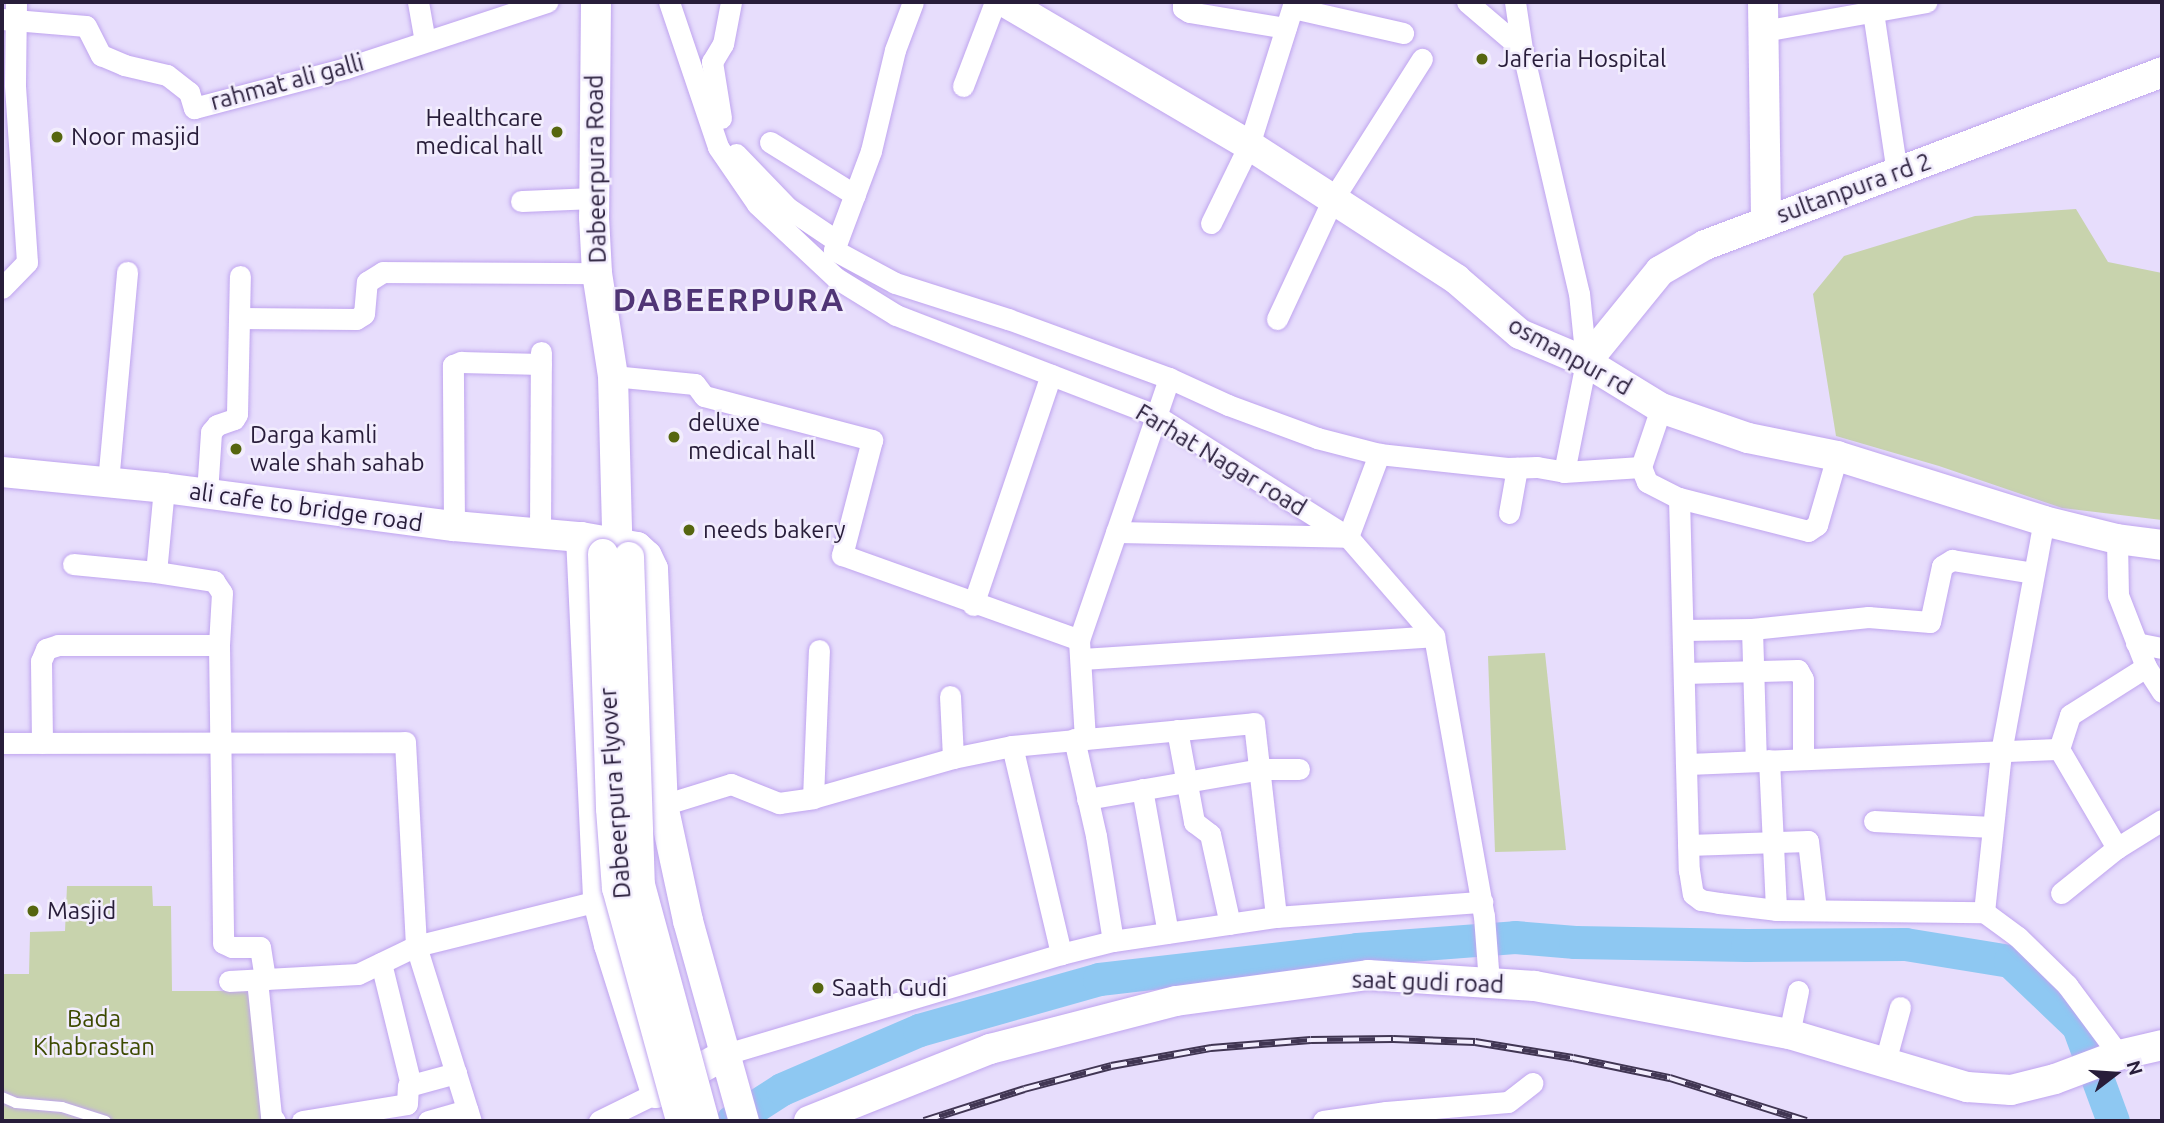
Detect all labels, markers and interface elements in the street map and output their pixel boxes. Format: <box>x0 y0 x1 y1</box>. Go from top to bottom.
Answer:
place label: Jaferia Hospital <box>1498 45 1666 73</box>
street label: rahmat ali galli <box>207 48 367 116</box>
marker: Jaferia Hospital <box>1472 49 1492 69</box>
street label: Dabeerpura Road <box>580 74 612 264</box>
place label: Healthcare medical hall <box>415 104 543 160</box>
place label: Noor masjid <box>71 123 200 151</box>
marker: Healthcare medical hall <box>549 124 565 140</box>
marker: Noor masjid <box>49 129 65 145</box>
street label: sultanpura rd 2 <box>1773 147 1935 229</box>
district label: DABEERPURA <box>614 280 844 318</box>
street label: osmanpur rd <box>1503 310 1637 402</box>
street label: Farhat Nagar road <box>1131 398 1311 522</box>
place label: deluxe medical hall <box>688 409 816 465</box>
place label: Darga kamli wale shah sahab <box>250 421 424 477</box>
marker: deluxe medical hall <box>666 429 682 445</box>
marker: Darga kamli wale shah sahab <box>228 441 244 457</box>
street label: ali cafe to bridge road <box>188 476 424 538</box>
place label: needs bakery <box>703 516 846 544</box>
marker: needs bakery <box>681 522 697 538</box>
street label: Dabeerpura Flyover <box>593 686 637 900</box>
place label: Masjid <box>47 897 116 925</box>
marker: Masjid <box>25 903 41 919</box>
street label: saat gudi road <box>1351 965 1505 999</box>
place label: Saath Gudi <box>832 974 947 1002</box>
marker: Saath Gudi <box>810 980 826 996</box>
park label: Bada Khabrastan <box>33 1005 155 1061</box>
north arrow <box>2080 1039 2150 1109</box>
text: N <box>2122 1058 2148 1078</box>

